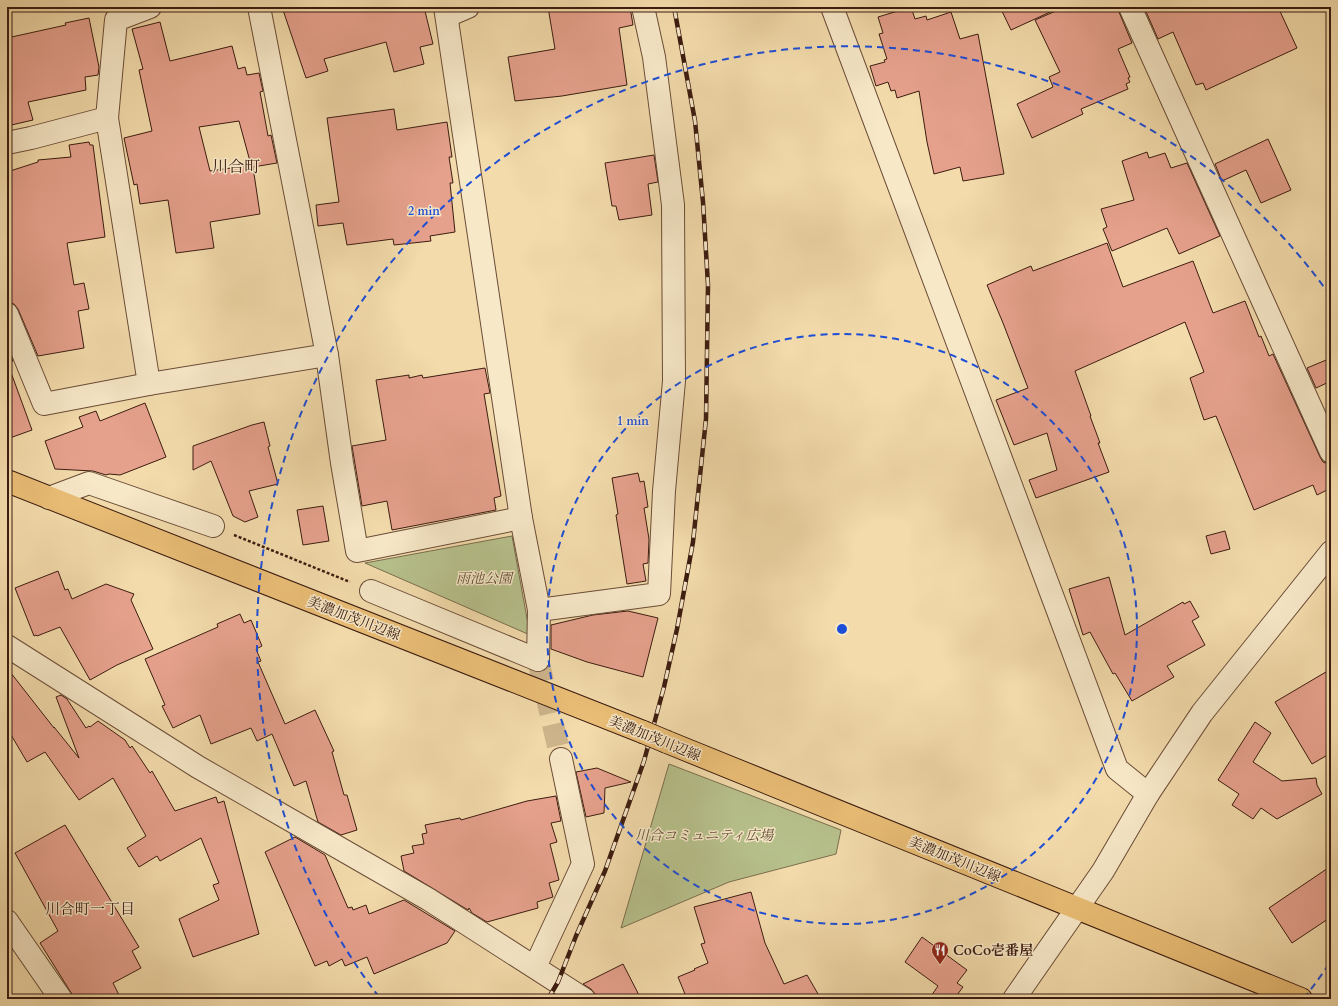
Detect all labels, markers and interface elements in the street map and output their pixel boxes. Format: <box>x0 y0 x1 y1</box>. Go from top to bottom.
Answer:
district label: 川合町 <box>212 156 260 178</box>
text: 2 min <box>408 203 440 219</box>
text: 1 min <box>617 413 649 429</box>
park label: 雨池公園 <box>456 569 514 588</box>
street label: 美濃加茂川辺線 <box>305 592 403 645</box>
centre of rings <box>835 622 849 636</box>
street label: 美濃加茂川辺線 <box>606 711 704 766</box>
park label: 川合コミュニティ広場 <box>635 826 775 845</box>
street label: 美濃加茂川辺線 <box>906 832 1004 887</box>
district label: 川合町一丁目 <box>45 899 135 919</box>
restaurant icon: CoCo壱番屋 <box>930 940 950 965</box>
place label: CoCo壱番屋 <box>953 941 1033 960</box>

